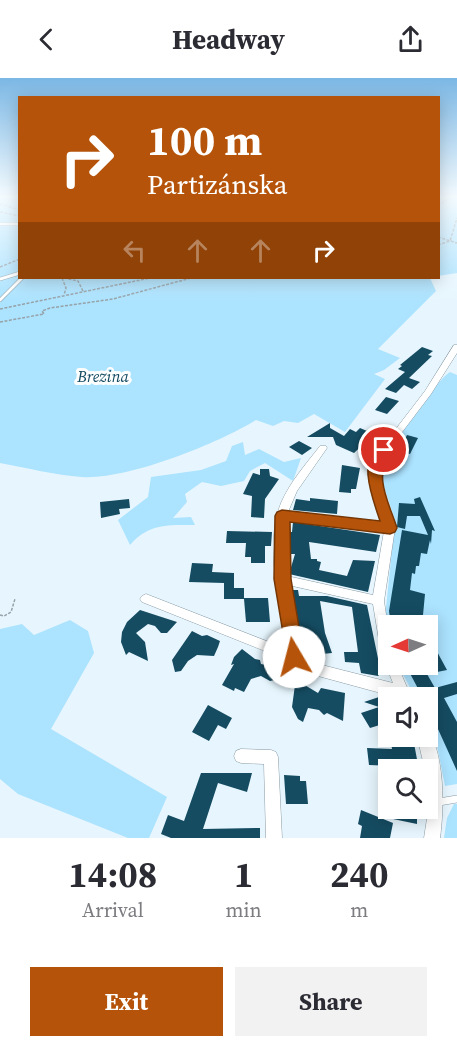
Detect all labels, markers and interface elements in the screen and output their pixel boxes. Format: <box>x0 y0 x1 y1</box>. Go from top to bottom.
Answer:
text: Headway <box>172 21 285 58</box>
icon: back <box>30 23 63 56</box>
icon: share <box>394 23 427 56</box>
text: 100 m <box>147 111 262 169</box>
icon: right <box>48 120 126 198</box>
text: Partizánska <box>147 166 288 203</box>
icon: left <box>118 234 151 267</box>
icon: ahead <box>181 234 214 267</box>
icon: ahead <box>244 234 277 267</box>
icon: right <box>307 234 340 267</box>
park label: Brezina <box>76 365 130 387</box>
pin <box>358 424 409 475</box>
icon: arrive <box>367 433 400 466</box>
north arrow <box>378 615 438 675</box>
map controls <box>378 615 438 819</box>
position arrow <box>262 625 326 689</box>
button: sound <box>378 687 438 747</box>
button: search <box>378 759 438 819</box>
text: 14:08 <box>68 850 157 899</box>
text: 1 <box>234 850 253 899</box>
text: 240 <box>330 850 389 899</box>
text: Arrival <box>82 896 144 924</box>
text: min <box>226 896 262 924</box>
text: m <box>350 896 368 924</box>
button: Exit <box>30 967 223 1036</box>
button: Share <box>235 967 427 1036</box>

